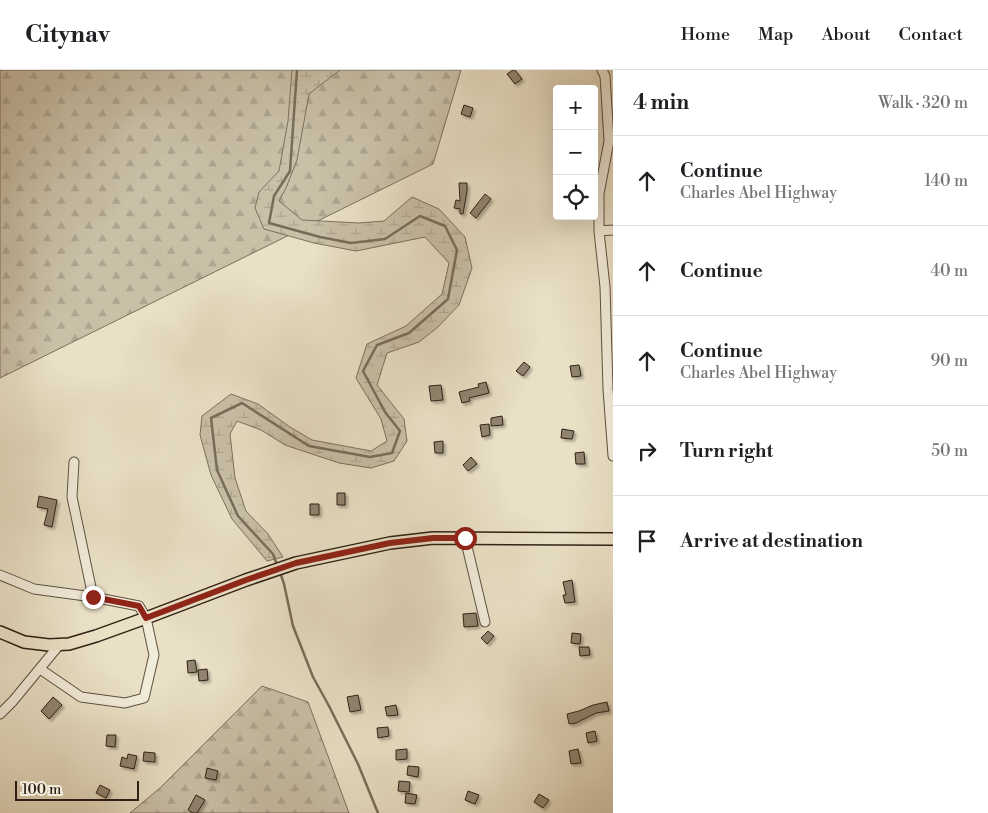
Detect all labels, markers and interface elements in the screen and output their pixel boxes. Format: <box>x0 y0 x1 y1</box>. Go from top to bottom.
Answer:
text: Citynav <box>25 20 110 50</box>
text: Home <box>681 23 730 46</box>
text: Map <box>758 23 794 46</box>
text: About <box>822 23 871 46</box>
text: Contact <box>899 23 963 46</box>
map controls <box>553 85 598 220</box>
button: + <box>553 85 598 130</box>
text: 4 min <box>633 90 689 116</box>
text: Walk · 320 m <box>878 93 968 113</box>
button: − <box>553 130 598 175</box>
text: Continue <box>680 159 763 183</box>
icon: ahead <box>633 167 661 195</box>
text: 140 m <box>924 171 968 191</box>
button: locate <box>553 175 598 220</box>
text: Charles Abel Highway <box>680 183 837 203</box>
icon: ahead <box>633 257 661 285</box>
text: Continue <box>680 259 763 283</box>
text: 40 m <box>931 261 968 281</box>
text: Continue <box>680 339 763 363</box>
icon: ahead <box>633 347 661 375</box>
text: 90 m <box>930 351 968 371</box>
text: Charles Abel Highway <box>680 363 837 383</box>
icon: right <box>633 437 661 465</box>
text: Turn right <box>680 439 773 463</box>
text: 50 m <box>931 441 968 461</box>
route start <box>454 527 477 550</box>
icon: arrive <box>633 527 661 555</box>
text: Arrive at destination <box>680 529 863 553</box>
route end <box>82 586 105 609</box>
scale bar <box>15 778 139 801</box>
text: 100 m <box>22 781 61 799</box>

